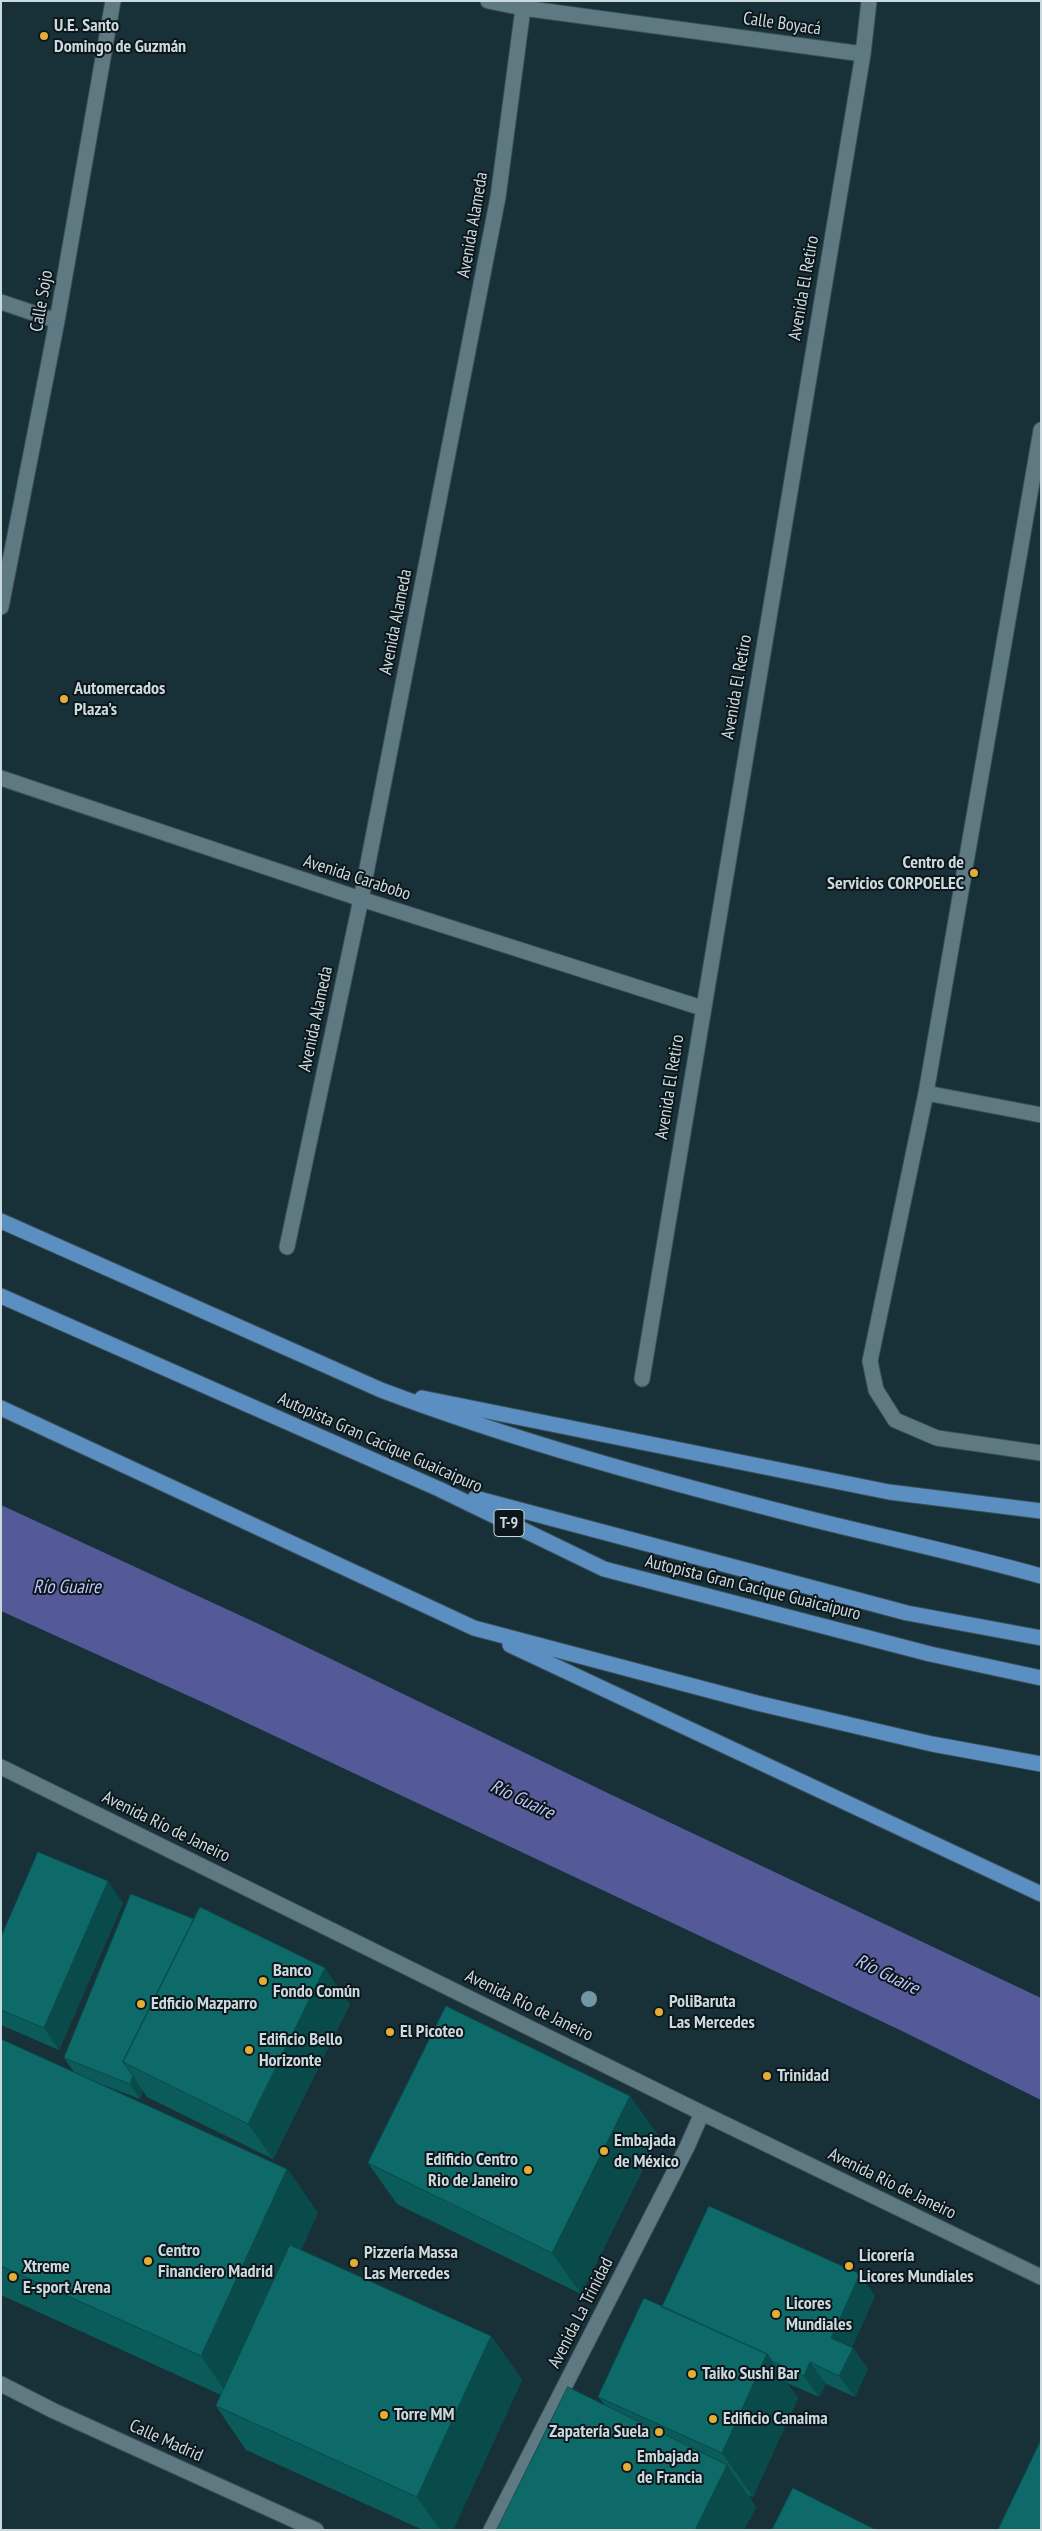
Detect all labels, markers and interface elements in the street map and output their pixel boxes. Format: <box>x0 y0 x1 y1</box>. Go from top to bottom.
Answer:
street label: Calle Boyacá <box>742 8 822 40</box>
place label: U.E. Santo Domingo de Guzmán <box>54 15 186 58</box>
marker: U.E. Santo Domingo de Guzmán <box>38 30 50 42</box>
street label: Avenida Alameda <box>453 170 493 280</box>
street label: Avenida El Retiro <box>784 234 824 342</box>
street label: Calle Sojo <box>26 269 58 333</box>
street label: Avenida Alameda <box>375 567 417 677</box>
street label: Avenida El Retiro <box>717 633 757 741</box>
place label: Automercados Plaza's <box>74 678 165 721</box>
marker: Automercados Plaza's <box>58 693 70 705</box>
street label: Avenida Carabobo <box>301 850 413 906</box>
place label: Centro de Servicios CORPOELEC <box>827 852 964 894</box>
marker: Centro de Servicios CORPOELEC <box>968 867 980 879</box>
street label: Avenida Alameda <box>294 964 338 1074</box>
street label: Avenida El Retiro <box>651 1033 689 1141</box>
street label: Autopista Gran Cacique Guaicaipuro <box>274 1388 486 1498</box>
road number: T-9 <box>494 1510 524 1536</box>
street label: Autopista Gran Cacique Guaicaipuro <box>643 1551 863 1625</box>
water label: Río Guaire <box>33 1577 101 1599</box>
water label: Río Guaire <box>486 1775 558 1825</box>
street label: Avenida Río de Janeiro <box>99 1787 233 1867</box>
water label: Río Guaire <box>852 1950 922 2000</box>
place label: Banco Fondo Común <box>273 1960 360 2002</box>
street label: Avenida Río de Janeiro <box>462 1966 596 2046</box>
marker: Banco Fondo Común <box>257 1975 269 1987</box>
place label: PoliBaruta Las Mercedes <box>669 1991 755 2034</box>
place label: Edficio Mazparro <box>151 1993 257 2015</box>
marker: Edficio Mazparro <box>135 1998 147 2010</box>
marker: PoliBaruta Las Mercedes <box>653 2006 665 2018</box>
place label: El Picoteo <box>400 2021 463 2043</box>
marker: El Picoteo <box>384 2026 396 2038</box>
place label: Edificio Bello Horizonte <box>259 2029 342 2072</box>
marker: Edificio Bello Horizonte <box>243 2044 255 2056</box>
place label: Trinidad <box>777 2065 829 2087</box>
marker: Trinidad <box>761 2070 773 2082</box>
place label: Embajada de México <box>614 2130 679 2172</box>
street label: Avenida Río de Janeiro <box>825 2144 959 2224</box>
marker: Embajada de México <box>598 2145 610 2157</box>
place label: Edificio Centro Rio de Janeiro <box>426 2149 518 2192</box>
marker: Edificio Centro Rio de Janeiro <box>522 2164 534 2176</box>
place label: Centro Financiero Madrid <box>158 2240 273 2282</box>
place label: Pizzería Massa Las Mercedes <box>364 2242 458 2284</box>
place label: Licorería Licores Mundiales <box>859 2245 974 2288</box>
street label: Avenida La Trinidad <box>544 2254 618 2372</box>
marker: Centro Financiero Madrid <box>142 2255 154 2267</box>
place label: Xtreme E-sport Arena <box>23 2256 111 2298</box>
marker: Pizzería Massa Las Mercedes <box>348 2257 360 2269</box>
marker: Licorería Licores Mundiales <box>843 2260 855 2272</box>
marker: Xtreme E-sport Arena <box>7 2271 19 2283</box>
place label: Licores Mundiales <box>786 2293 852 2336</box>
marker: Licores Mundiales <box>770 2308 782 2320</box>
place label: Taiko Sushi Bar <box>702 2363 799 2385</box>
marker: Taiko Sushi Bar <box>686 2368 698 2380</box>
place label: Torre MM <box>394 2404 454 2426</box>
place label: Edificio Canaima <box>723 2408 828 2430</box>
marker: Torre MM <box>378 2409 390 2421</box>
marker: Edificio Canaima <box>707 2413 719 2425</box>
street label: Calle Madrid <box>126 2415 206 2467</box>
place label: Zapatería Suela <box>549 2421 649 2443</box>
marker: Zapatería Suela <box>653 2426 665 2438</box>
place label: Embajada de Francia <box>637 2446 703 2488</box>
marker: Embajada de Francia <box>621 2461 633 2473</box>

